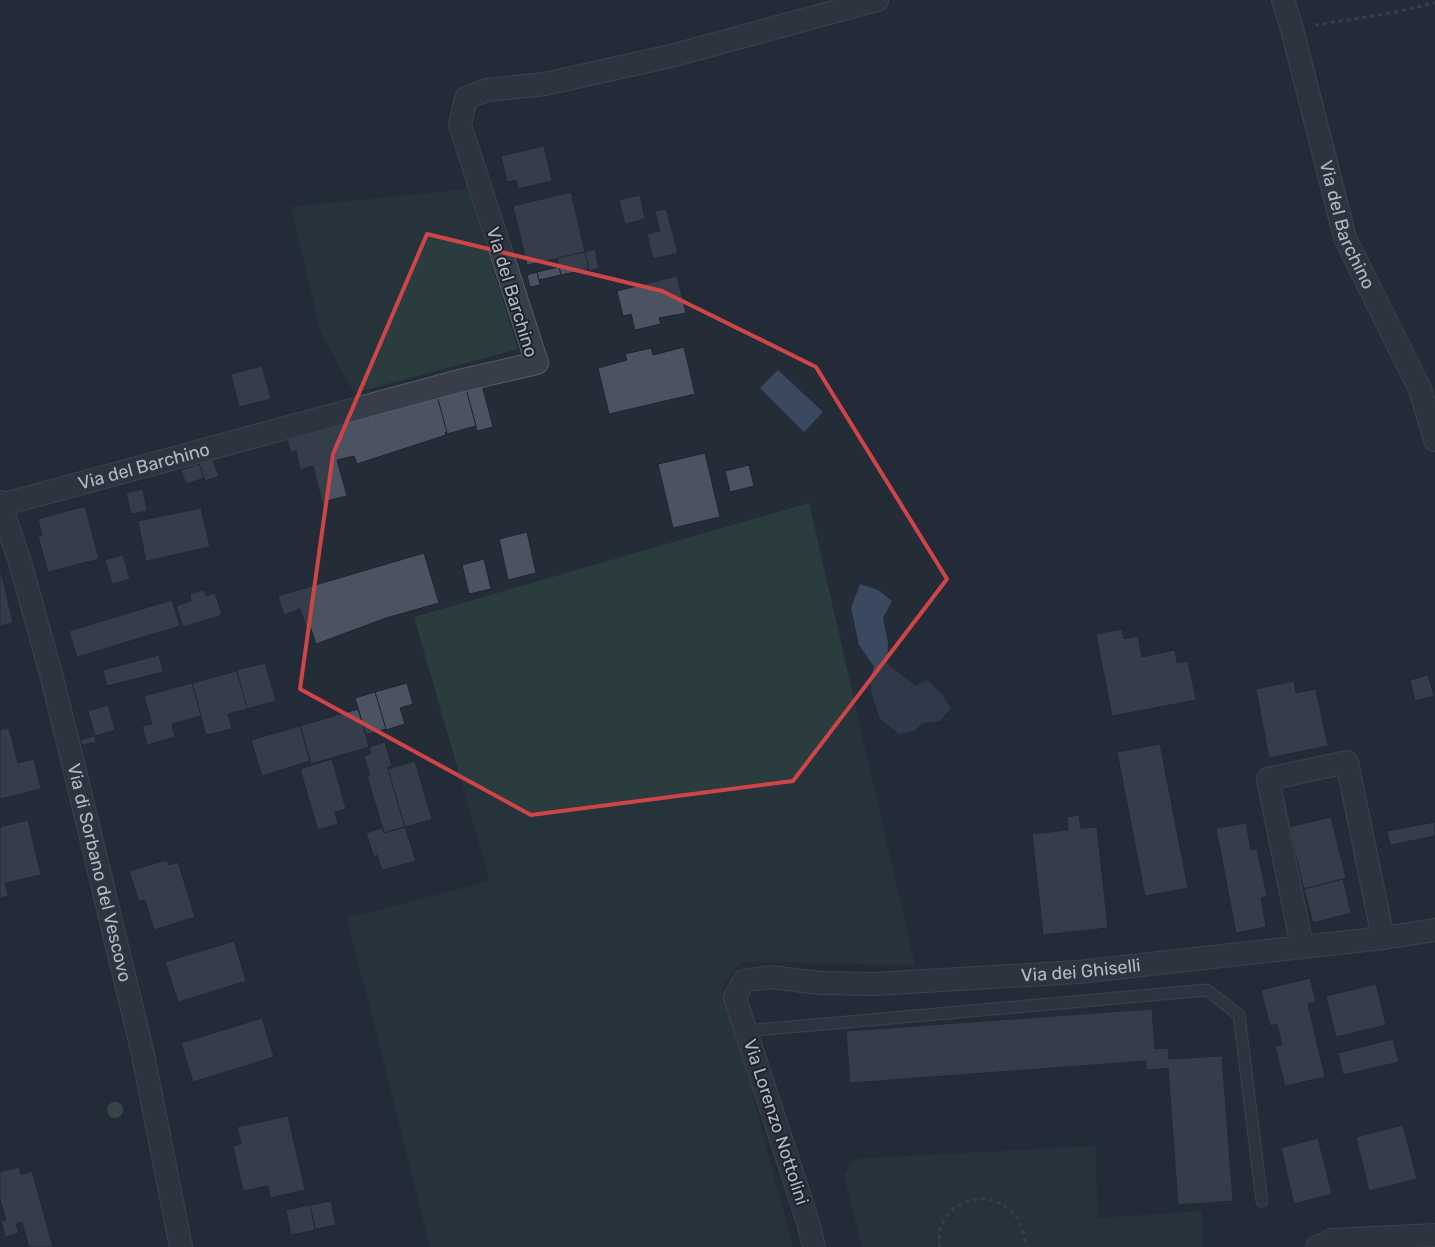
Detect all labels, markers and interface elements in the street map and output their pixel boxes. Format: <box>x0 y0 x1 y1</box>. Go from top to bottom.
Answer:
street label: Via del Barchino <box>1315 158 1380 293</box>
street label: Via del Barchino <box>482 224 542 360</box>
street label: Via del Barchino <box>76 438 212 495</box>
street label: Via di Sorbano del Vescovo <box>63 761 136 984</box>
street label: Via dei Ghiselli <box>1020 954 1142 986</box>
street label: Via Lorenzo Nottolini <box>739 1036 813 1208</box>

